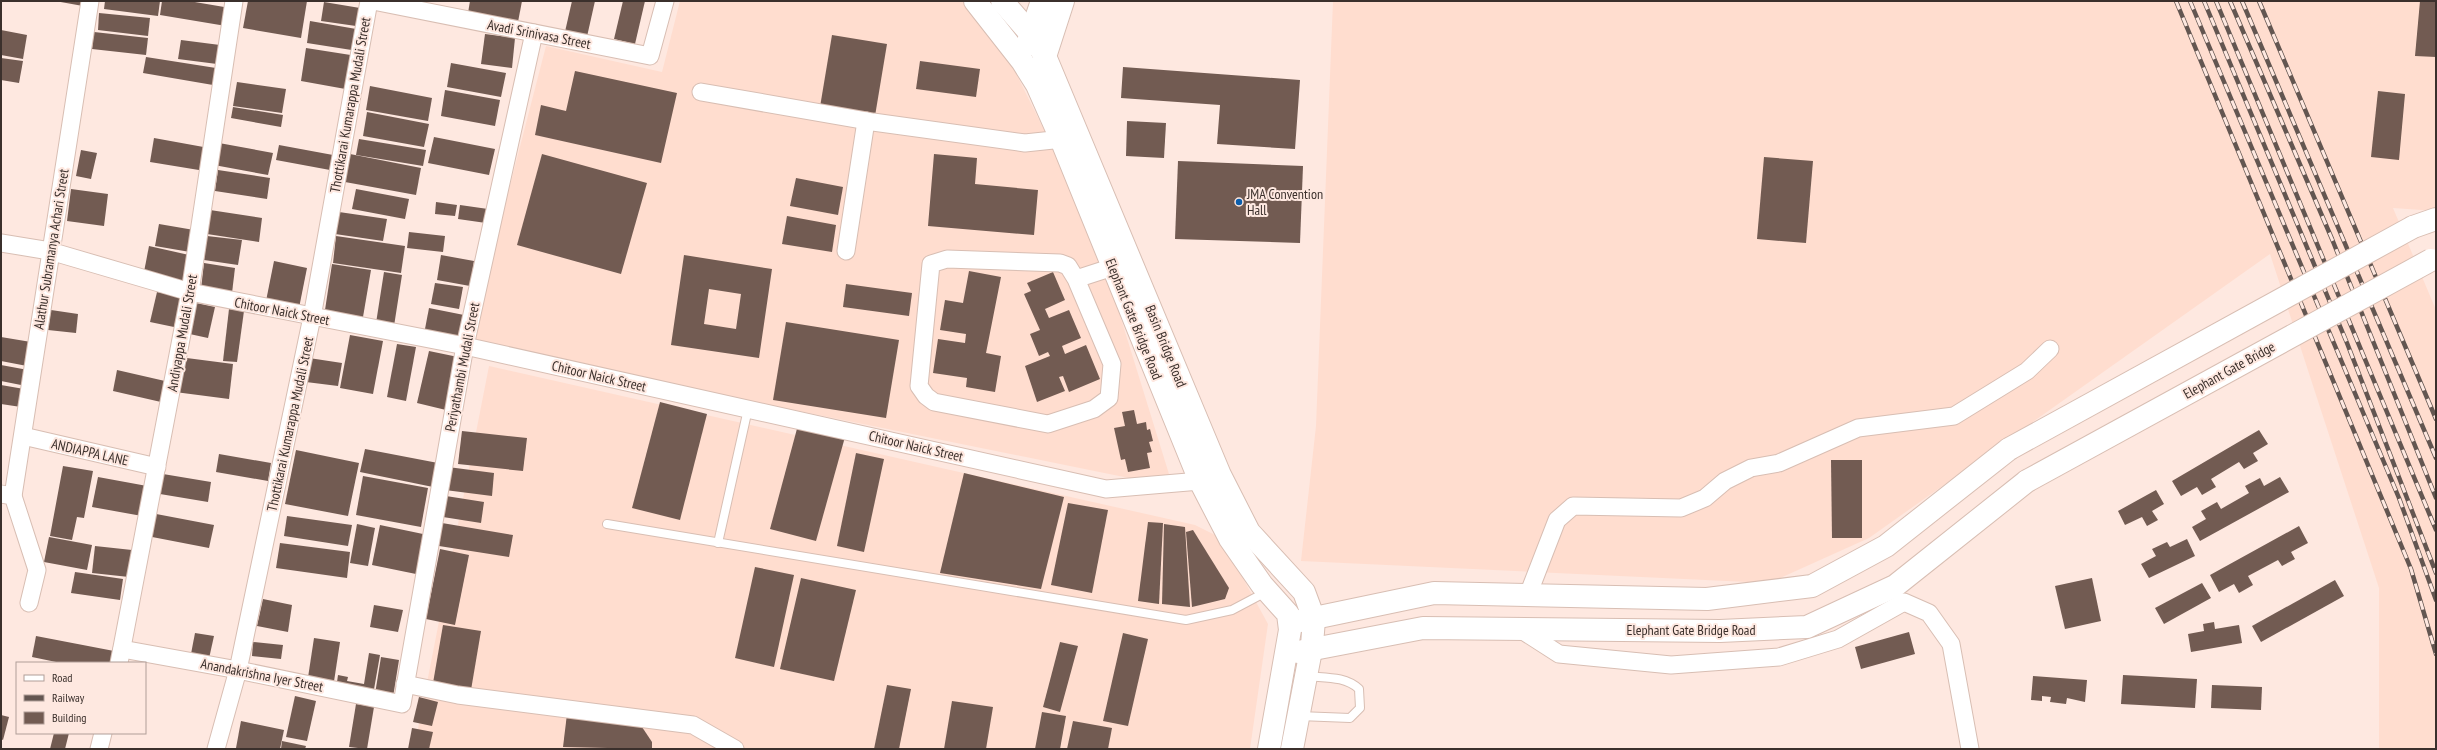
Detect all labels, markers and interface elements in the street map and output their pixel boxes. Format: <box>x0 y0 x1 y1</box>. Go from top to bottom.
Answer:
street label: Avadi Srinivasa Street <box>486 15 592 53</box>
street label: Thottikarai Kumarappa Mudali Street <box>326 16 374 194</box>
street label: Alathur Subramanya Achari Street <box>29 167 73 331</box>
place label: JMA Convention Hall <box>1246 185 1323 219</box>
marker: JMA Convention Hall <box>1234 197 1244 207</box>
street label: Elephant Gate Bridge Road <box>1101 256 1167 382</box>
street label: Andiyappa Mudali Street <box>163 273 201 393</box>
street label: Chitoor Naick Street <box>233 293 331 329</box>
street label: Periyathambi Mudali Street <box>441 301 483 433</box>
street label: Basin Bridge Road <box>1141 302 1191 390</box>
street label: Thottikarai Kumarappa Mudali Street <box>263 335 317 513</box>
street label: Elephant Gate Bridge <box>2180 337 2278 403</box>
street label: Chitoor Naick Street <box>550 356 648 396</box>
street label: Chitoor Naick Street <box>867 426 965 466</box>
street label: ANDIAPPA LANE <box>50 434 130 470</box>
street label: Elephant Gate Bridge Road <box>1626 621 1756 639</box>
street label: Anandakrishna Iyer Street <box>199 654 325 696</box>
legend <box>16 662 146 734</box>
text: Road <box>52 670 72 685</box>
text: Railway <box>52 690 85 705</box>
text: Building <box>52 710 87 725</box>

